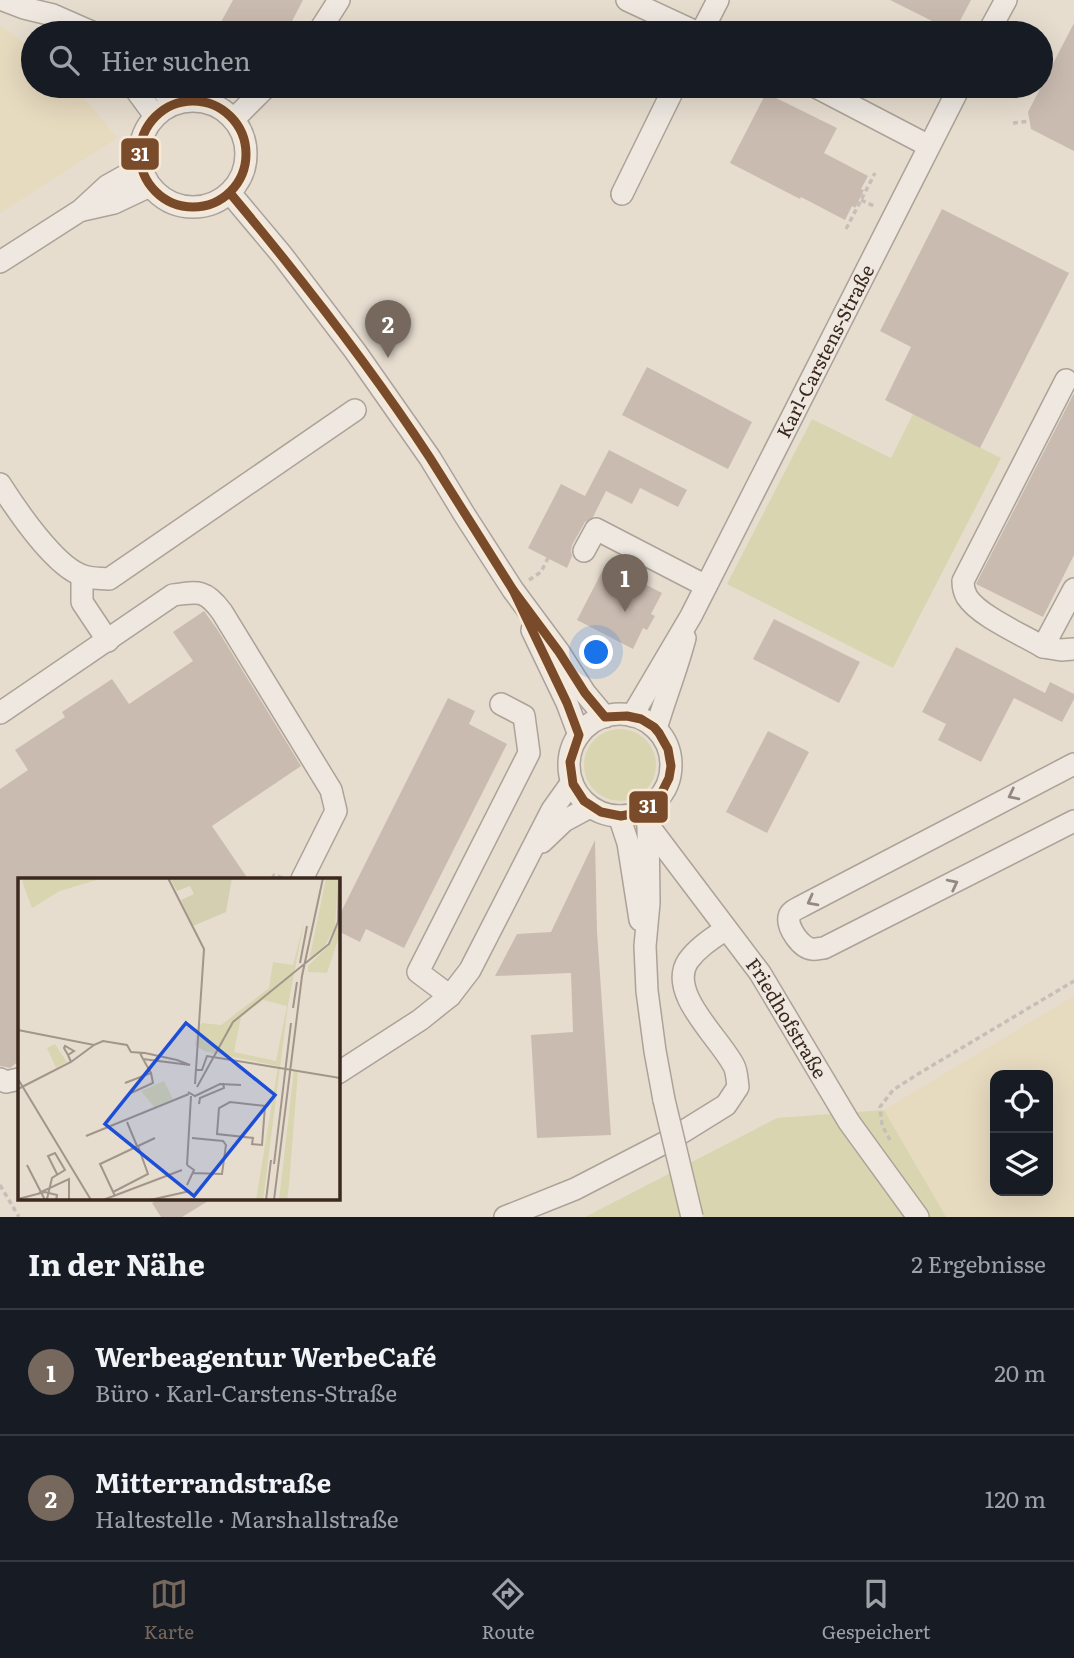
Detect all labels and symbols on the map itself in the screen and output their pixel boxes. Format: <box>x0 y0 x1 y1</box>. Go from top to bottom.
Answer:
line badge: 31 <box>120 137 160 171</box>
text: 31 <box>131 139 149 167</box>
street label: Karl-Carstens-Straße <box>769 259 880 442</box>
pin: 2 <box>365 300 411 358</box>
pin: 1 <box>602 554 648 612</box>
your location <box>579 635 613 669</box>
one-way arrow <box>1008 787 1020 801</box>
line badge: 31 <box>628 790 669 824</box>
text: 31 <box>639 791 657 819</box>
inset map <box>18 878 340 1200</box>
one-way arrow <box>946 878 958 892</box>
one-way arrow <box>806 892 819 906</box>
street label: Friedhofstraße <box>740 951 835 1083</box>

